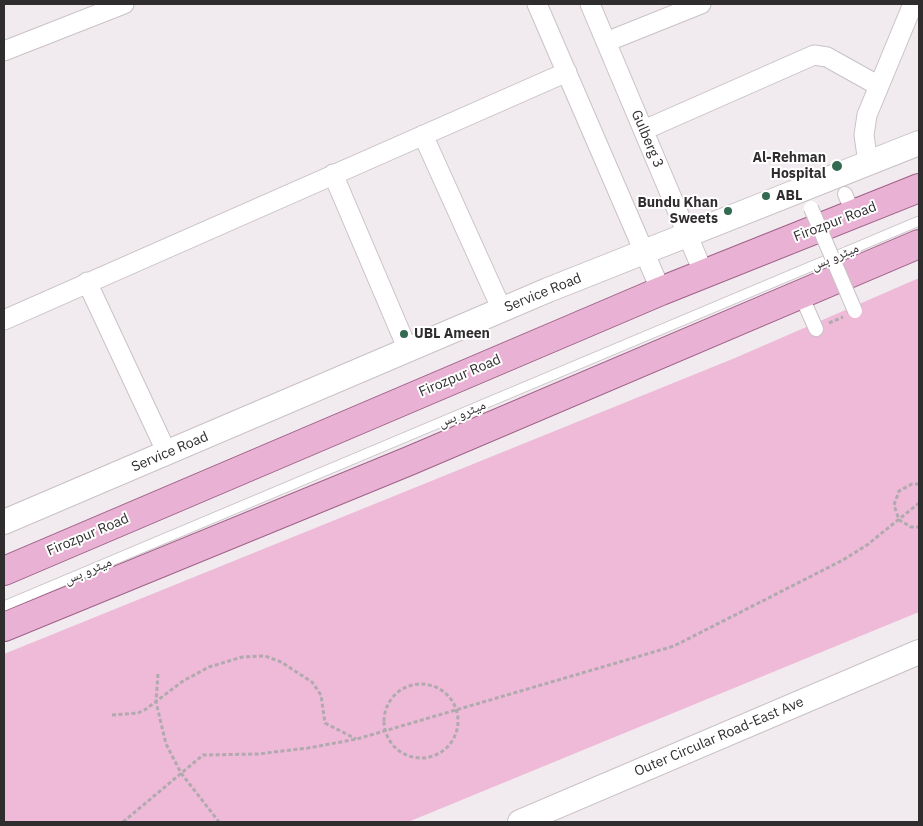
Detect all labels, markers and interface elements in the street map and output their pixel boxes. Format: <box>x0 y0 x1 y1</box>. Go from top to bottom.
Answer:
street label: Gulberg 3 <box>627 108 667 170</box>
place label: Al-Rehman Hospital <box>752 150 826 182</box>
marker: Al-Rehman Hospital <box>830 159 844 173</box>
place label: ABL <box>776 188 802 204</box>
marker: ABL <box>760 190 772 202</box>
place label: Bundu Khan Sweets <box>637 195 718 228</box>
street label: Firozpur Road <box>791 199 879 245</box>
marker: Bundu Khan Sweets <box>722 205 734 217</box>
street label: میٹرو بس <box>809 239 861 275</box>
street label: Service Road <box>502 270 584 316</box>
place label: UBL Ameen <box>414 326 490 342</box>
marker: UBL Ameen <box>398 328 410 340</box>
street label: Firozpur Road <box>417 351 503 401</box>
street label: میٹرو بس <box>436 396 488 432</box>
street label: Service Road <box>129 428 211 476</box>
street label: Firozpur Road <box>45 510 131 560</box>
street label: میٹرو بس <box>62 553 114 589</box>
street label: Outer Circular Road-East Ave <box>632 694 806 780</box>

